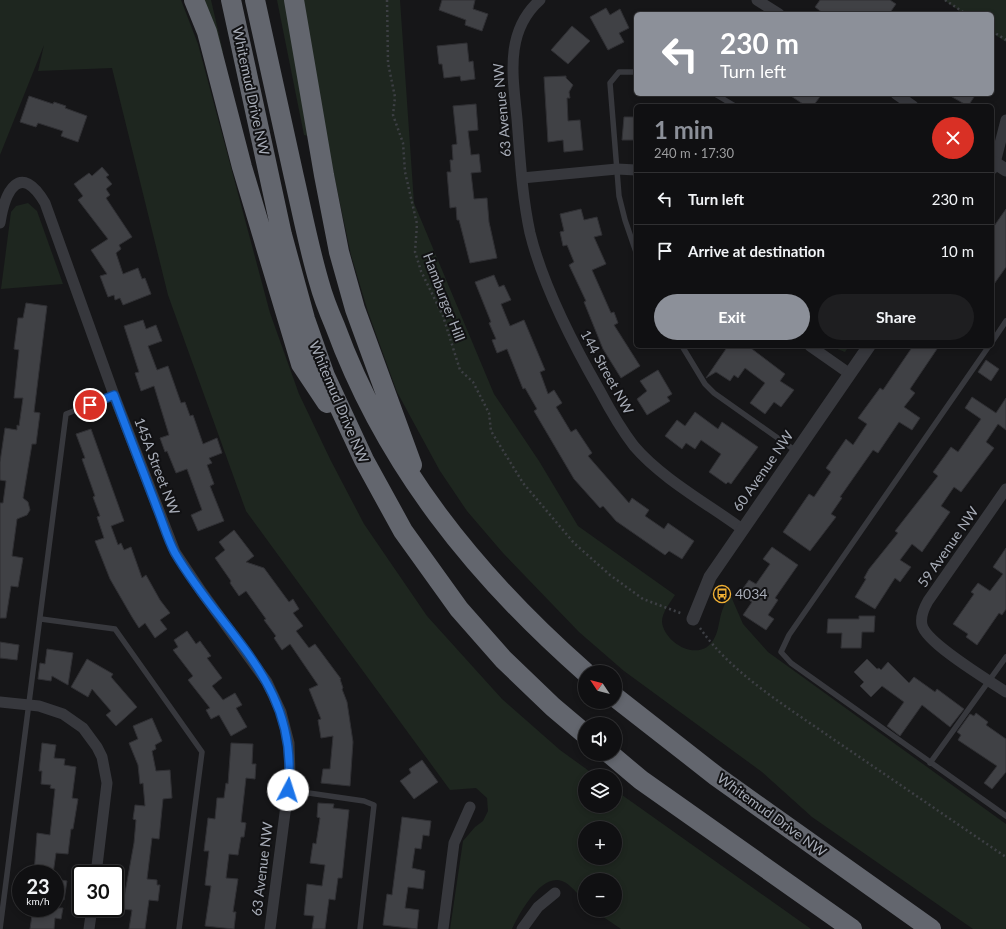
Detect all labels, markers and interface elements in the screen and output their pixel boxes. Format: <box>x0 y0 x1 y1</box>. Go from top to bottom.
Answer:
street label: Whitemud Drive NW <box>230 25 274 157</box>
text: 230 m <box>720 26 799 60</box>
icon: left <box>654 28 706 80</box>
text: Turn left <box>720 60 786 82</box>
street label: 63 Avenue NW <box>489 62 514 158</box>
text: 1 min <box>654 115 714 144</box>
button: close <box>932 117 974 159</box>
text: 240 m · 17:30 <box>654 145 734 161</box>
icon: left <box>654 188 676 210</box>
text: Turn left <box>688 190 744 208</box>
text: 230 m <box>932 190 974 208</box>
icon: arrive <box>654 240 676 262</box>
text: Arrive at destination <box>688 242 825 260</box>
text: 10 m <box>940 242 974 260</box>
street label: Hamburger Hill <box>420 250 469 343</box>
button: Exit <box>654 294 810 340</box>
button: Share <box>818 294 974 340</box>
street label: 144 Street NW <box>577 327 638 417</box>
street label: Whitemud Drive NW <box>306 338 373 466</box>
pin <box>73 388 107 422</box>
icon: arrive <box>79 394 101 416</box>
street label: 145A Street NW <box>131 415 184 517</box>
street label: 60 Avenue NW <box>729 427 797 514</box>
street label: 59 Avenue NW <box>914 503 982 590</box>
bus stop icon: 4034 <box>712 584 732 604</box>
place label: 4034 <box>735 585 767 602</box>
north arrow <box>578 665 622 709</box>
map controls <box>578 665 622 917</box>
button: sound <box>578 717 622 761</box>
position arrow <box>267 769 309 811</box>
button: layers <box>578 769 622 813</box>
street label: Whitemud Drive NW <box>714 769 831 860</box>
street label: 63 Avenue NW <box>247 821 276 917</box>
button: + <box>578 821 622 865</box>
speed limit sign: 30 <box>72 865 124 917</box>
button: − <box>578 873 622 917</box>
text: 23 <box>26 874 50 898</box>
text: km/h <box>26 895 50 907</box>

